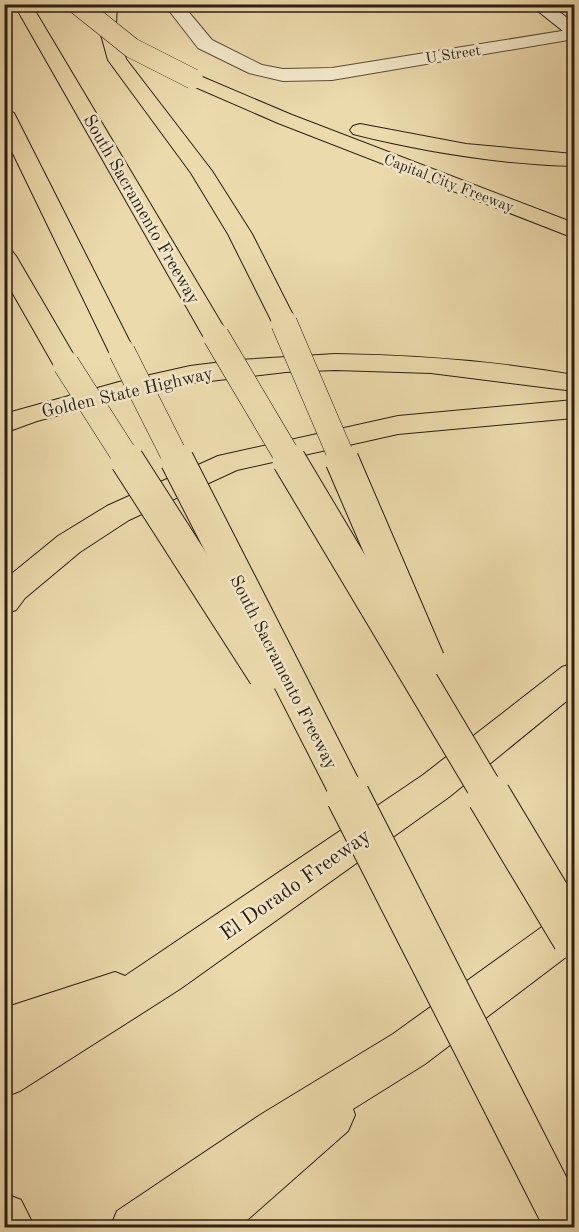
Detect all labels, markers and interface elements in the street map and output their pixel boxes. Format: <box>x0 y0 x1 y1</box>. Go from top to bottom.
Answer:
street label: U Street <box>425 44 482 67</box>
street label: South Sacramento Freeway <box>80 112 203 308</box>
street label: Capital City Freeway <box>381 153 516 216</box>
street label: Golden State Highway <box>40 364 215 421</box>
street label: South Sacramento Freeway <box>226 572 340 773</box>
street label: El Dorado Freeway <box>217 826 375 945</box>

